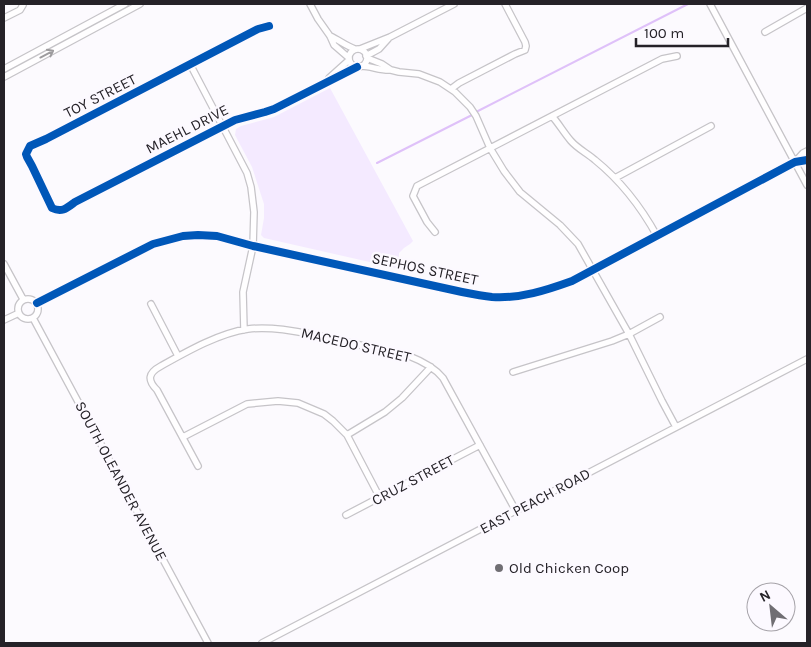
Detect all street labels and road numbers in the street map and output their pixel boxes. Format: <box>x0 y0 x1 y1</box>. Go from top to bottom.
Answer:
street label: TOY STREET <box>61 70 140 122</box>
street label: MAEHL DRIVE <box>143 100 231 158</box>
street label: SEPHOS STREET <box>370 249 480 289</box>
street label: MACEDO STREET <box>299 324 413 367</box>
street label: SOUTH OLEANDER AVENUE <box>71 398 171 564</box>
street label: CRUZ STREET <box>369 451 458 509</box>
street label: EAST PEACH ROAD <box>477 464 593 538</box>

